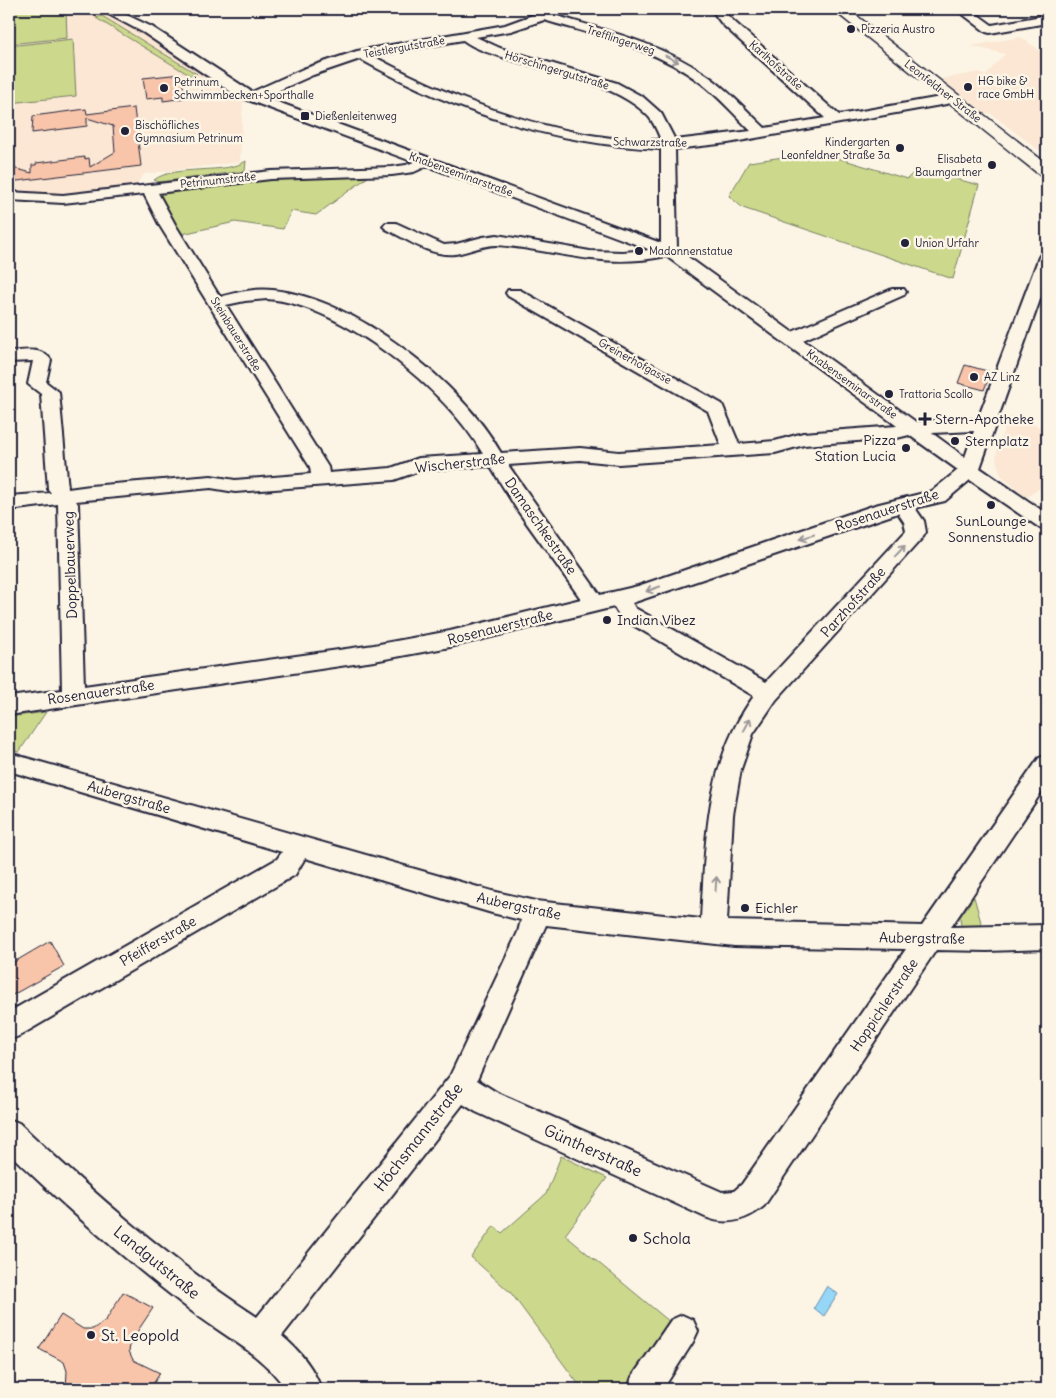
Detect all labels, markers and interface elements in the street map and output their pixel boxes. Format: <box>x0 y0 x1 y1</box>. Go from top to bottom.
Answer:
street label: Trefflingerweg <box>585 22 657 58</box>
place label: Pizzeria Austro <box>861 22 935 36</box>
marker: Pizzeria Austro <box>845 23 857 35</box>
street label: Teistlergutstraße <box>362 33 446 61</box>
street label: Karlhofstraße <box>746 37 806 93</box>
street label: Hörschingergutstraße <box>503 47 611 93</box>
one-way arrow <box>664 54 679 64</box>
street label: Leonfeldner Straße <box>902 57 984 125</box>
place label: HG bike & race GmbH <box>978 74 1034 101</box>
place label: Petrinum Schwimmbecken+Sporthalle <box>174 75 314 102</box>
marker: HG bike & race GmbH <box>962 81 974 93</box>
marker: Petrinum Schwimmbecken+Sporthalle <box>158 82 170 94</box>
place label: Dießenleitenweg <box>315 109 397 123</box>
marker: Dießenleitenweg <box>299 110 311 122</box>
place label: Bischöfliches Gymnasium Petrinum <box>135 118 243 145</box>
marker: Bischöfliches Gymnasium Petrinum <box>119 125 131 137</box>
street label: Schwarzstraße <box>613 134 687 150</box>
place label: Kindergarten Leonfeldner Straße 3a <box>781 135 890 162</box>
marker: Kindergarten Leonfeldner Straße 3a <box>894 142 906 154</box>
street label: Knabenseminarstraße <box>407 149 515 199</box>
place label: Elisabeta Baumgartner <box>915 152 983 179</box>
marker: Elisabeta Baumgartner <box>986 159 998 171</box>
street label: Petrinumstraße <box>179 169 257 191</box>
place label: Union Urfahr <box>915 236 979 250</box>
marker: Union Urfahr <box>899 237 911 249</box>
place label: Madonnenstatue <box>649 244 733 258</box>
marker: Madonnenstatue <box>633 245 645 257</box>
street label: Steinbauerstraße <box>208 294 264 374</box>
street label: Greinerhofgasse <box>596 335 674 387</box>
street label: Knabenseminarstraße <box>804 346 900 422</box>
place label: AZ Linz <box>984 370 1020 384</box>
marker: AZ Linz <box>968 371 980 383</box>
place label: Trattoria Scollo <box>899 387 973 401</box>
marker: Trattoria Scollo <box>883 388 895 400</box>
place label: Stern-Apotheke <box>935 410 1034 428</box>
marker: Stern-Apotheke <box>919 413 931 425</box>
place label: Pizza Station Lucia <box>815 431 896 465</box>
place label: Sternplatz <box>965 432 1029 450</box>
marker: Sternplatz <box>949 435 961 447</box>
marker: Pizza Station Lucia <box>900 442 912 454</box>
street label: Wischerstraße <box>414 449 506 477</box>
street label: Damaschkestraße <box>501 474 581 578</box>
street label: Rosenauerstraße <box>833 485 941 535</box>
marker: SunLounge Sonnenstudio <box>985 499 997 511</box>
street label: Doppelbauerweg <box>59 511 81 619</box>
place label: SunLounge Sonnenstudio <box>948 512 1034 546</box>
one-way arrow <box>799 533 815 542</box>
one-way arrow <box>894 545 906 557</box>
street label: Parzhofstraße <box>817 563 889 641</box>
one-way arrow <box>645 585 661 594</box>
street label: Rosenauerstraße <box>446 605 554 649</box>
place label: Indian Vibez <box>617 611 696 629</box>
marker: Indian Vibez <box>601 614 613 626</box>
street label: Rosenauerstraße <box>46 676 156 708</box>
one-way arrow <box>742 719 752 733</box>
street label: Aubergstraße <box>85 777 173 817</box>
one-way arrow <box>712 876 721 892</box>
street label: Aubergstraße <box>475 888 563 924</box>
place label: Eichler <box>755 899 798 917</box>
marker: Eichler <box>739 902 751 914</box>
street label: Pfeifferstraße <box>117 912 199 970</box>
street label: Aubergstraße <box>879 928 965 948</box>
street label: Hoppichlerstraße <box>846 955 922 1055</box>
street label: Höchsmannstraße <box>369 1079 467 1195</box>
street label: Güntherstraße <box>541 1119 645 1181</box>
street label: Landgutstraße <box>110 1221 204 1303</box>
place label: Schola <box>643 1228 691 1248</box>
marker: Schola <box>627 1232 639 1244</box>
place label: St. Leopold <box>101 1325 179 1345</box>
marker: St. Leopold <box>85 1329 97 1341</box>

